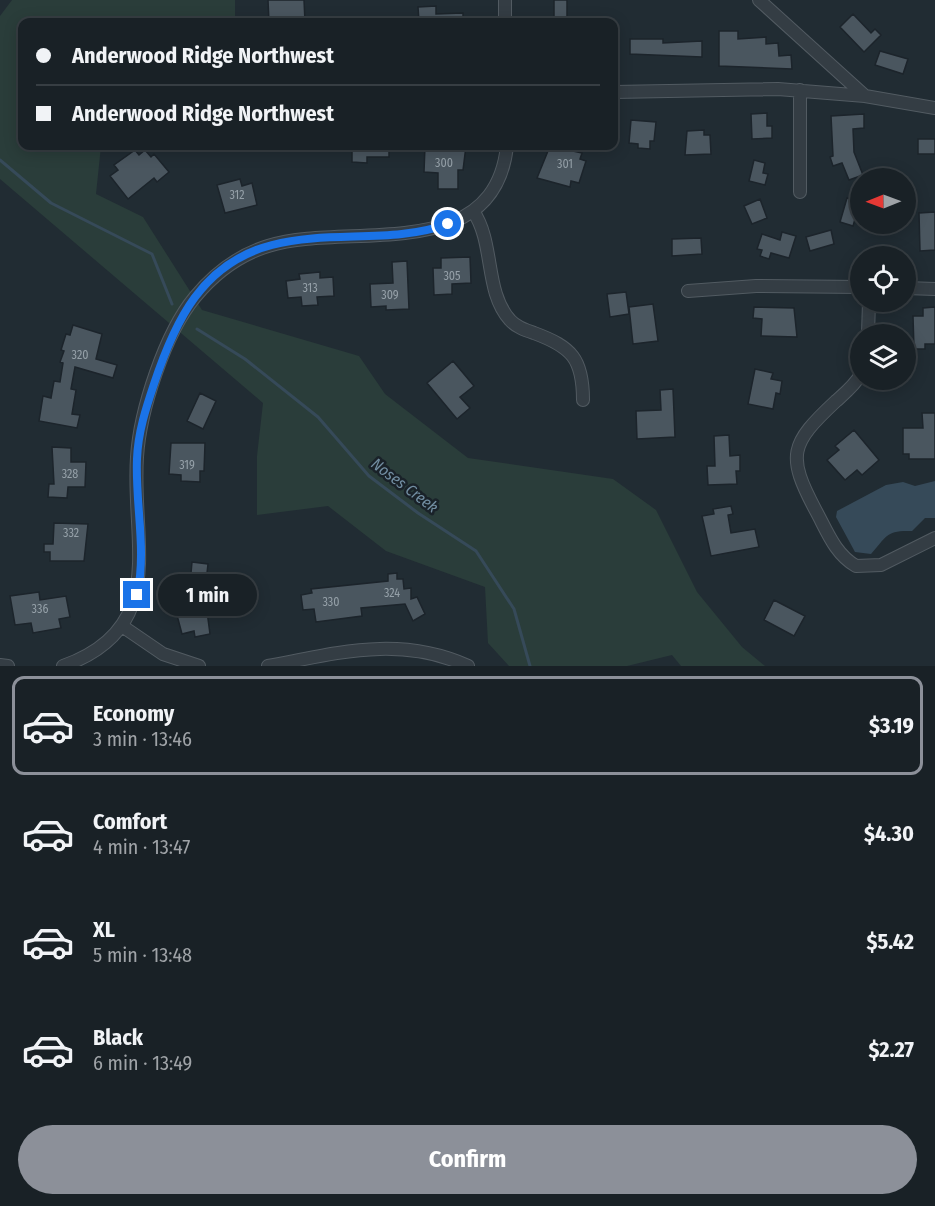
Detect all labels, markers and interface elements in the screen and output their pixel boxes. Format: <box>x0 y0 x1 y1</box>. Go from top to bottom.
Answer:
text: Anderwood Ridge Northwest <box>72 42 334 69</box>
text: Anderwood Ridge Northwest <box>72 100 334 127</box>
house number: 300 <box>435 156 453 170</box>
house number: 301 <box>557 157 573 171</box>
north arrow <box>850 168 916 234</box>
map controls <box>850 168 916 390</box>
house number: 312 <box>229 188 245 202</box>
route start <box>434 210 461 237</box>
button: locate <box>850 246 916 312</box>
house number: 305 <box>443 269 461 283</box>
house number: 313 <box>302 281 318 295</box>
house number: 309 <box>381 288 399 302</box>
button: layers <box>850 324 916 390</box>
house number: 320 <box>72 348 88 362</box>
water label: Noses Creek <box>367 454 442 517</box>
house number: 319 <box>179 458 195 472</box>
house number: 328 <box>62 467 78 481</box>
house number: 332 <box>63 526 79 540</box>
callout: 1 min <box>158 574 257 616</box>
route end <box>123 581 150 608</box>
text: 1 min <box>186 583 229 607</box>
house number: 324 <box>384 586 400 600</box>
house number: 330 <box>322 595 340 609</box>
house number: 336 <box>32 602 48 616</box>
icon: car <box>21 699 75 753</box>
text: Economy <box>93 700 174 727</box>
text: $3.19 <box>869 712 914 739</box>
text: 3 min · 13:46 <box>93 727 192 751</box>
icon: car <box>21 807 75 861</box>
text: Comfort <box>93 808 167 835</box>
text: $4.30 <box>864 820 914 847</box>
text: 4 min · 13:47 <box>93 835 190 859</box>
icon: car <box>21 915 75 969</box>
text: XL <box>93 916 115 943</box>
text: $5.42 <box>866 928 914 955</box>
text: 5 min · 13:48 <box>93 943 192 967</box>
icon: car <box>21 1023 75 1077</box>
text: Black <box>93 1024 143 1051</box>
text: $2.27 <box>869 1036 914 1063</box>
text: 6 min · 13:49 <box>93 1051 192 1075</box>
button: Confirm <box>18 1125 917 1194</box>

